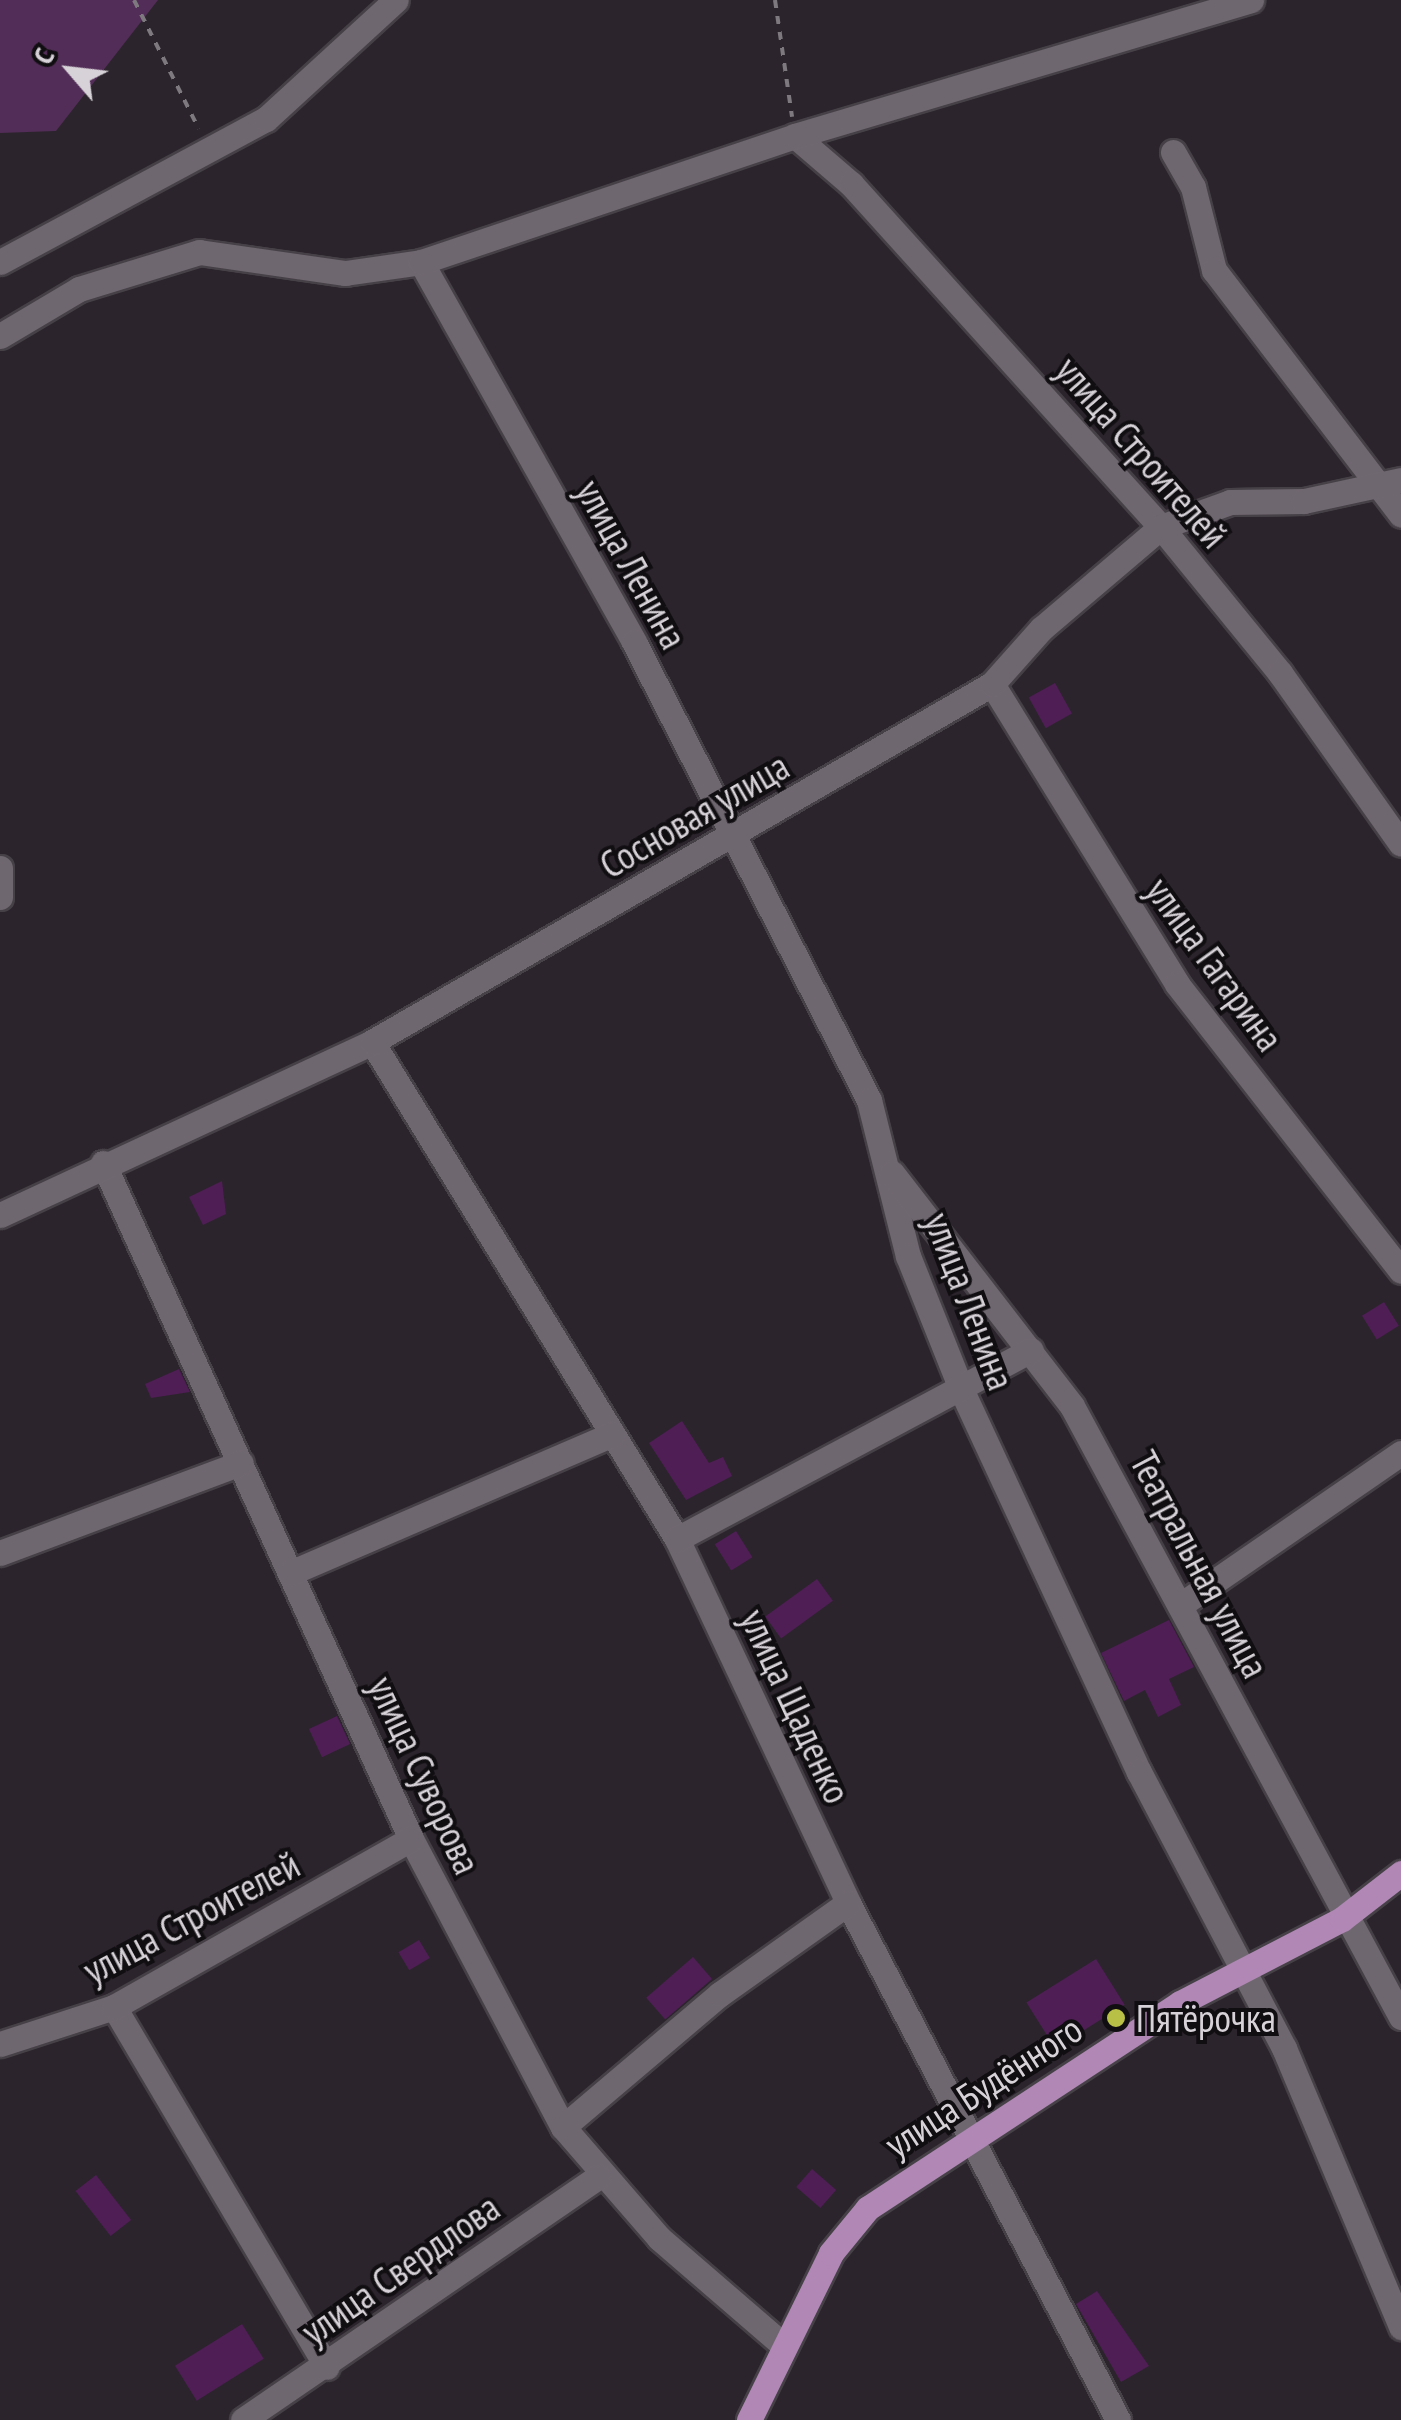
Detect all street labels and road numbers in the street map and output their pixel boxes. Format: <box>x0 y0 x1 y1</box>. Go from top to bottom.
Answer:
street label: улица Строителей <box>1047 347 1237 557</box>
street label: улица Ленина <box>567 472 697 656</box>
street label: Сосновая улица <box>591 743 797 887</box>
street label: улица Гагарина <box>1137 869 1293 1059</box>
street label: улица Ленина <box>915 1206 1025 1396</box>
street label: Театральная улица <box>1121 1443 1279 1685</box>
street label: улица Щаденко <box>731 1602 861 1810</box>
street label: улица Суворова <box>359 1669 491 1881</box>
street label: улица Строителей <box>75 1841 307 1993</box>
street label: улица Будённого <box>876 2005 1090 2167</box>
street label: улица Свердлова <box>292 2184 508 2354</box>

